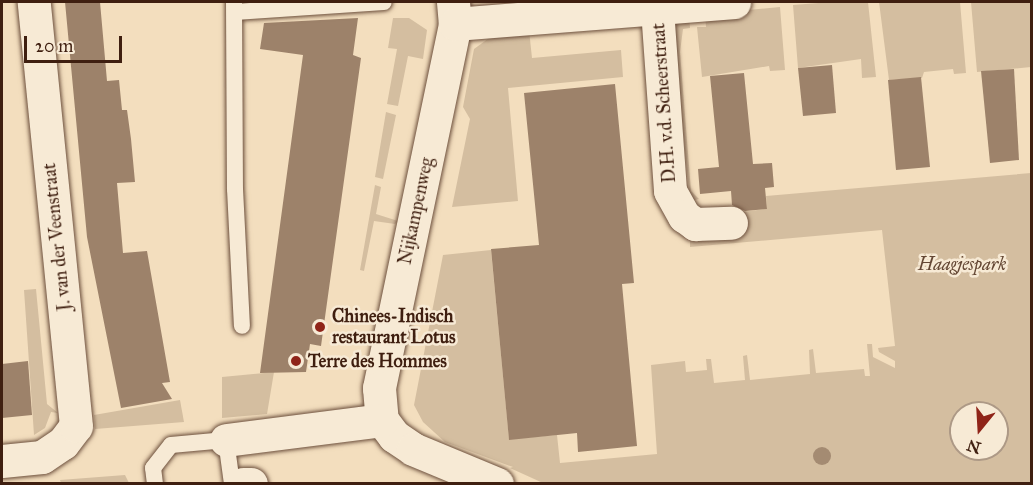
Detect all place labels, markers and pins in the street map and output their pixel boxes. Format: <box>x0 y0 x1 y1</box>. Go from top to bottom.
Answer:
place label: Chinees-Indisch restaurant Lotus <box>332 306 456 348</box>
marker: Chinees-Indisch restaurant Lotus <box>313 320 327 334</box>
place label: Terre des Hommes <box>308 350 447 372</box>
marker: Terre des Hommes <box>289 354 303 368</box>

